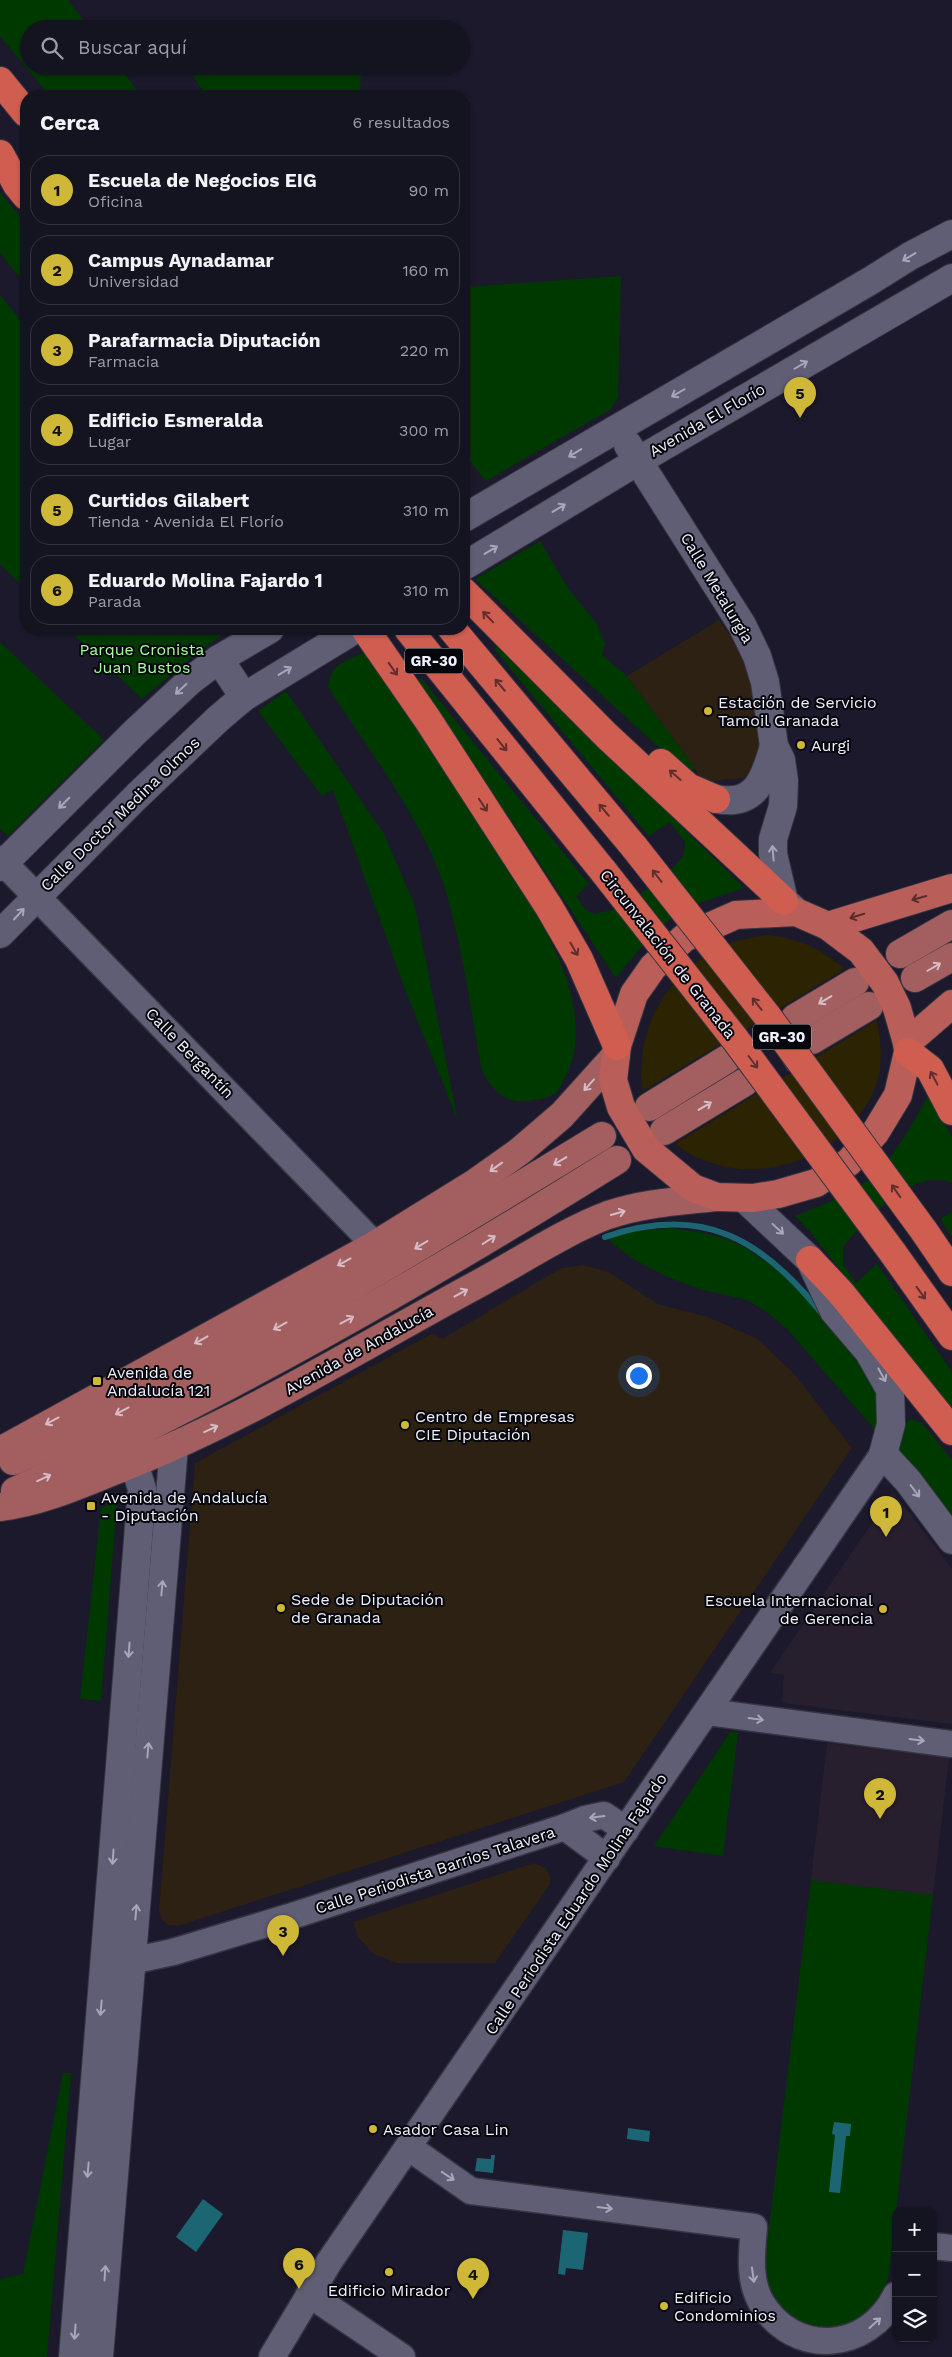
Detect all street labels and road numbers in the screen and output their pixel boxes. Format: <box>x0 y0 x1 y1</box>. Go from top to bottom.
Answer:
street label: Avenida El Florío <box>646 379 768 461</box>
street label: Calle Metalurgia <box>677 529 757 647</box>
road number: GR-30 <box>405 648 463 674</box>
street label: Calle Doctor Medina Olmos <box>37 733 203 895</box>
street label: Circunvalación de Granada <box>596 866 740 1042</box>
street label: Calle Bergantín <box>142 1004 238 1102</box>
road number: GR-30 <box>753 1024 811 1050</box>
street label: Avenida de Andalucía <box>282 1301 436 1399</box>
street label: Calle Periodista Eduardo Molina Fajardo <box>481 1770 671 2038</box>
street label: Calle Periodista Barrios Talavera <box>313 1822 557 1918</box>

